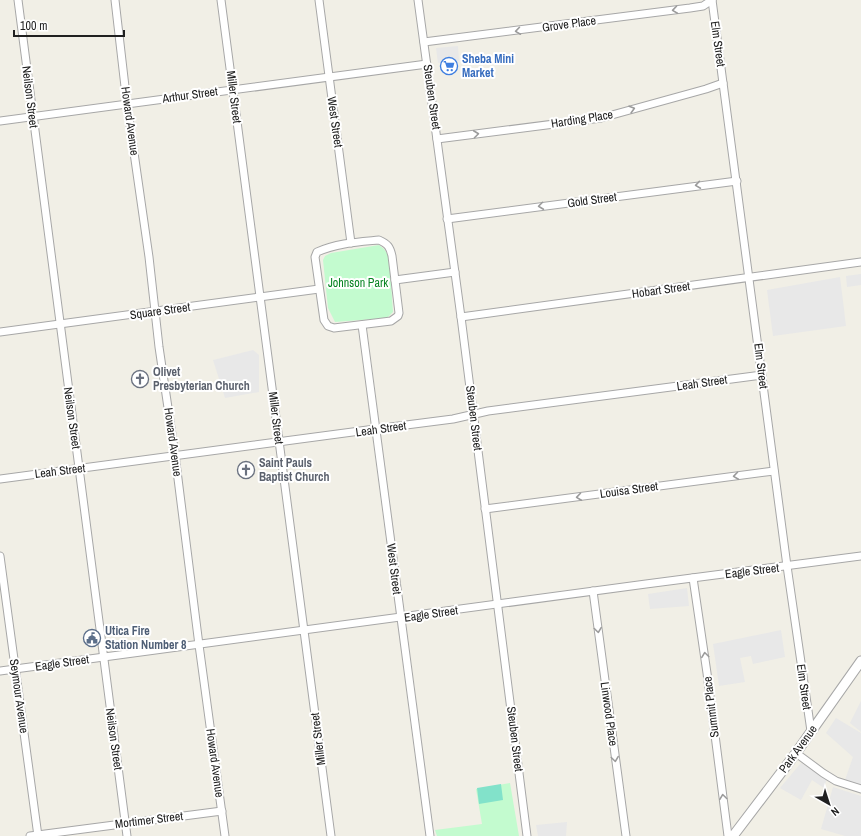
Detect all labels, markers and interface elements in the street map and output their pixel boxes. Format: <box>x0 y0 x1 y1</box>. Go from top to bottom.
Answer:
one-way arrow <box>672 5 678 14</box>
scale bar <box>14 12 124 38</box>
street label: Grove Place <box>541 12 597 36</box>
text: 100 m <box>20 18 47 34</box>
street label: Elm Street <box>707 20 729 68</box>
one-way arrow <box>515 26 521 35</box>
place label: Sheba Mini Market <box>462 51 514 81</box>
supermarket icon: Sheba Mini Market <box>439 56 459 76</box>
street label: Steuben Street <box>420 63 445 131</box>
street label: Neilson Street <box>18 65 42 129</box>
street label: Miller Street <box>223 70 245 125</box>
street label: Arthur Street <box>160 83 219 107</box>
street label: Howard Avenue <box>117 86 143 156</box>
street label: West Street <box>324 96 347 149</box>
street label: Harding Place <box>550 106 614 132</box>
one-way arrow <box>629 106 635 114</box>
one-way arrow <box>473 130 479 139</box>
one-way arrow <box>695 180 701 189</box>
street label: Gold Street <box>566 189 618 211</box>
one-way arrow <box>538 202 544 211</box>
park label: Johnson Park <box>328 275 388 291</box>
street label: Hobart Street <box>631 278 691 302</box>
street label: Square Street <box>129 299 191 323</box>
street label: Elm Street <box>750 342 772 390</box>
place label: Olivet Presbyterian Church <box>153 364 250 394</box>
church icon: Olivet Presbyterian Church <box>130 369 150 389</box>
street label: Leah Street <box>676 372 729 394</box>
street label: Steuben Street <box>462 384 486 452</box>
street label: Neilson Street <box>60 386 84 450</box>
street label: Miller Street <box>265 391 287 446</box>
street label: Howard Avenue <box>160 407 186 477</box>
street label: Leah Street <box>355 418 408 440</box>
place label: Saint Pauls Baptist Church <box>259 455 330 485</box>
street label: Leah Street <box>34 460 86 482</box>
church icon: Saint Pauls Baptist Church <box>236 460 256 480</box>
one-way arrow <box>733 471 739 480</box>
street label: Louisa Street <box>599 478 659 502</box>
one-way arrow <box>576 492 582 501</box>
street label: West Street <box>383 543 405 596</box>
street label: Eagle Street <box>724 560 780 582</box>
street label: Eagle Street <box>403 602 459 626</box>
place label: Utica Fire Station Number 8 <box>105 623 187 653</box>
one-way arrow <box>593 627 602 633</box>
public building icon: Utica Fire Station Number 8 <box>82 628 102 648</box>
street label: Eagle Street <box>34 651 90 675</box>
one-way arrow <box>701 651 710 658</box>
street label: Seymour Avenue <box>6 658 32 734</box>
street label: Elm Street <box>793 663 815 711</box>
street label: Summit Place <box>699 676 723 738</box>
street label: Linwood Place <box>597 681 621 747</box>
street label: Steuben Street <box>503 705 527 773</box>
street label: Neilson Street <box>102 707 126 771</box>
street label: Miller Street <box>307 711 329 766</box>
street label: Park Avenue <box>775 722 821 776</box>
street label: Howard Avenue <box>202 728 228 798</box>
one-way arrow <box>610 756 619 762</box>
north arrow <box>809 784 849 824</box>
one-way arrow <box>719 794 728 800</box>
text: N <box>828 804 842 819</box>
street label: Mortimer Street <box>114 808 184 832</box>

